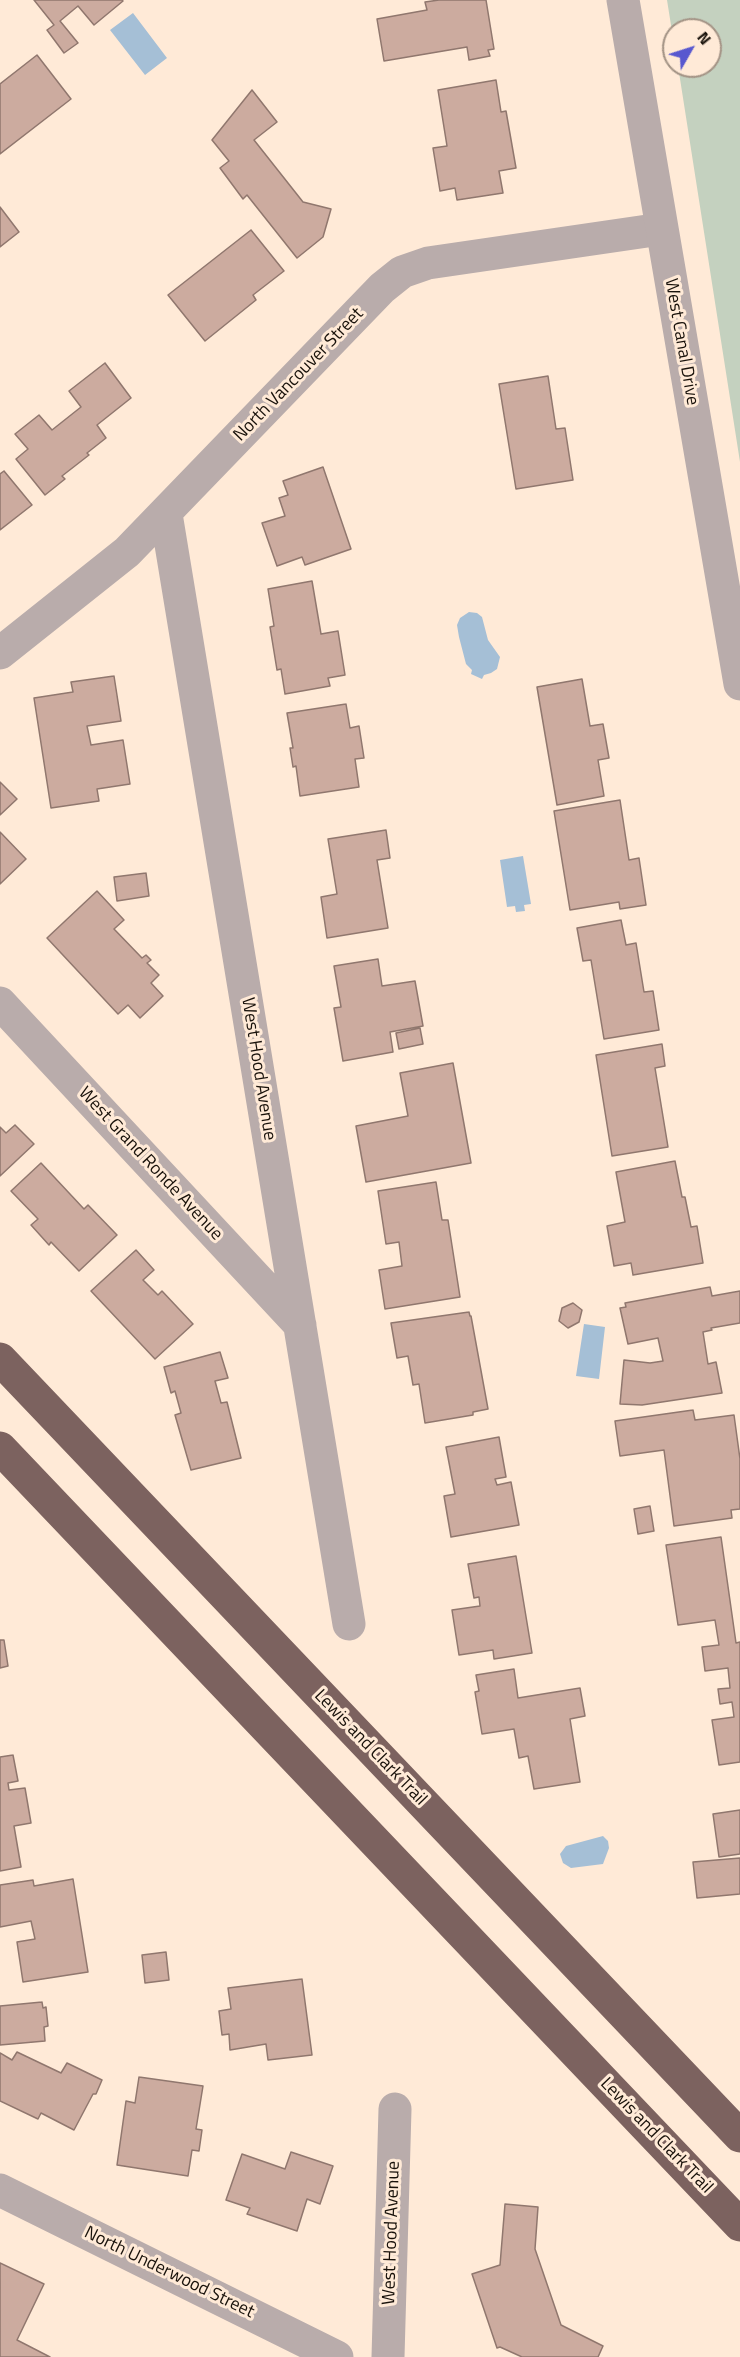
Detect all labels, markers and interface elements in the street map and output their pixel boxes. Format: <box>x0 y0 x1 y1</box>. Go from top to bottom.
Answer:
north arrow <box>662 18 722 78</box>
text: N <box>692 26 717 50</box>
street label: West Canal Drive <box>659 277 703 407</box>
street label: North Vancouver Street <box>230 304 368 446</box>
street label: West Hood Avenue <box>236 996 280 1142</box>
street label: West Grand Ronde Avenue <box>73 1083 227 1245</box>
street label: Lewis and Clark Trail <box>309 1686 431 1810</box>
street label: Lewis and Clark Trail <box>595 2074 717 2198</box>
street label: West Hood Avenue <box>379 2161 405 2305</box>
street label: North Underwood Street <box>81 2222 257 2324</box>

